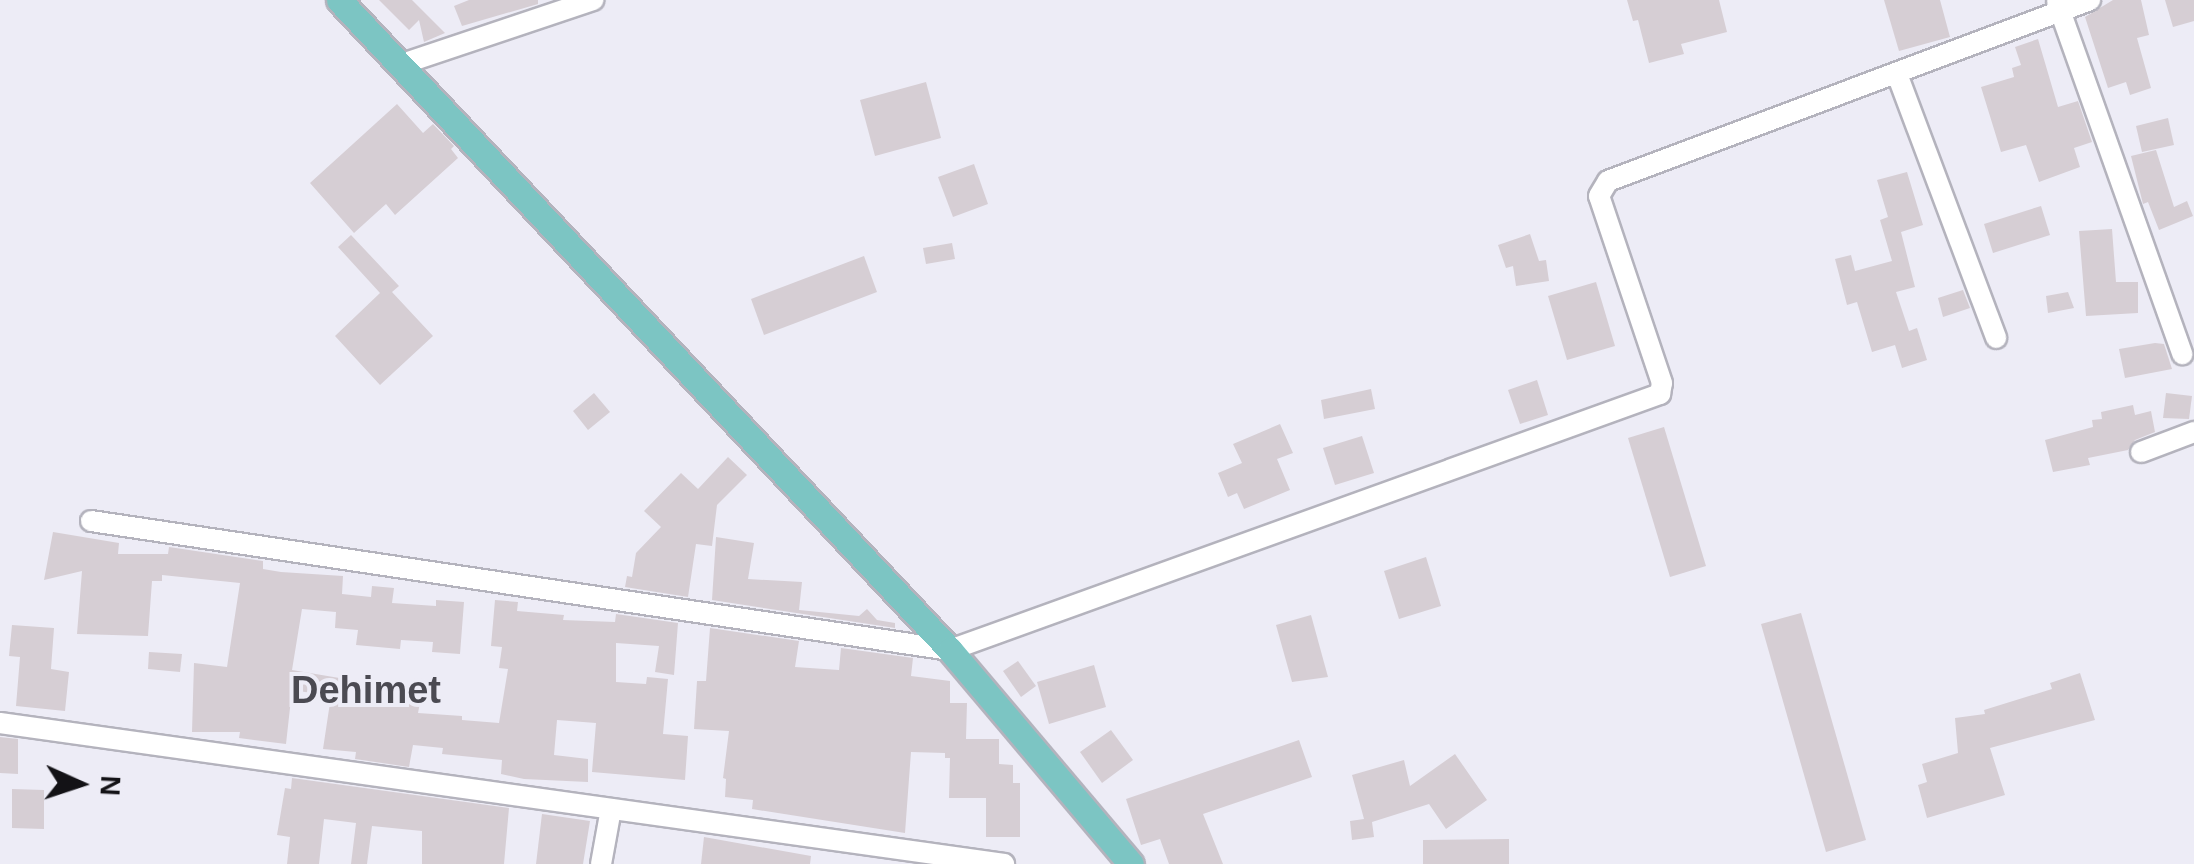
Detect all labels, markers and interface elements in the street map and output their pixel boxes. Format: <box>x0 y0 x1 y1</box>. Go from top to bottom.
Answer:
district label: Dehimet <box>291 668 441 714</box>
north arrow <box>30 734 130 834</box>
text: N <box>94 775 126 797</box>

